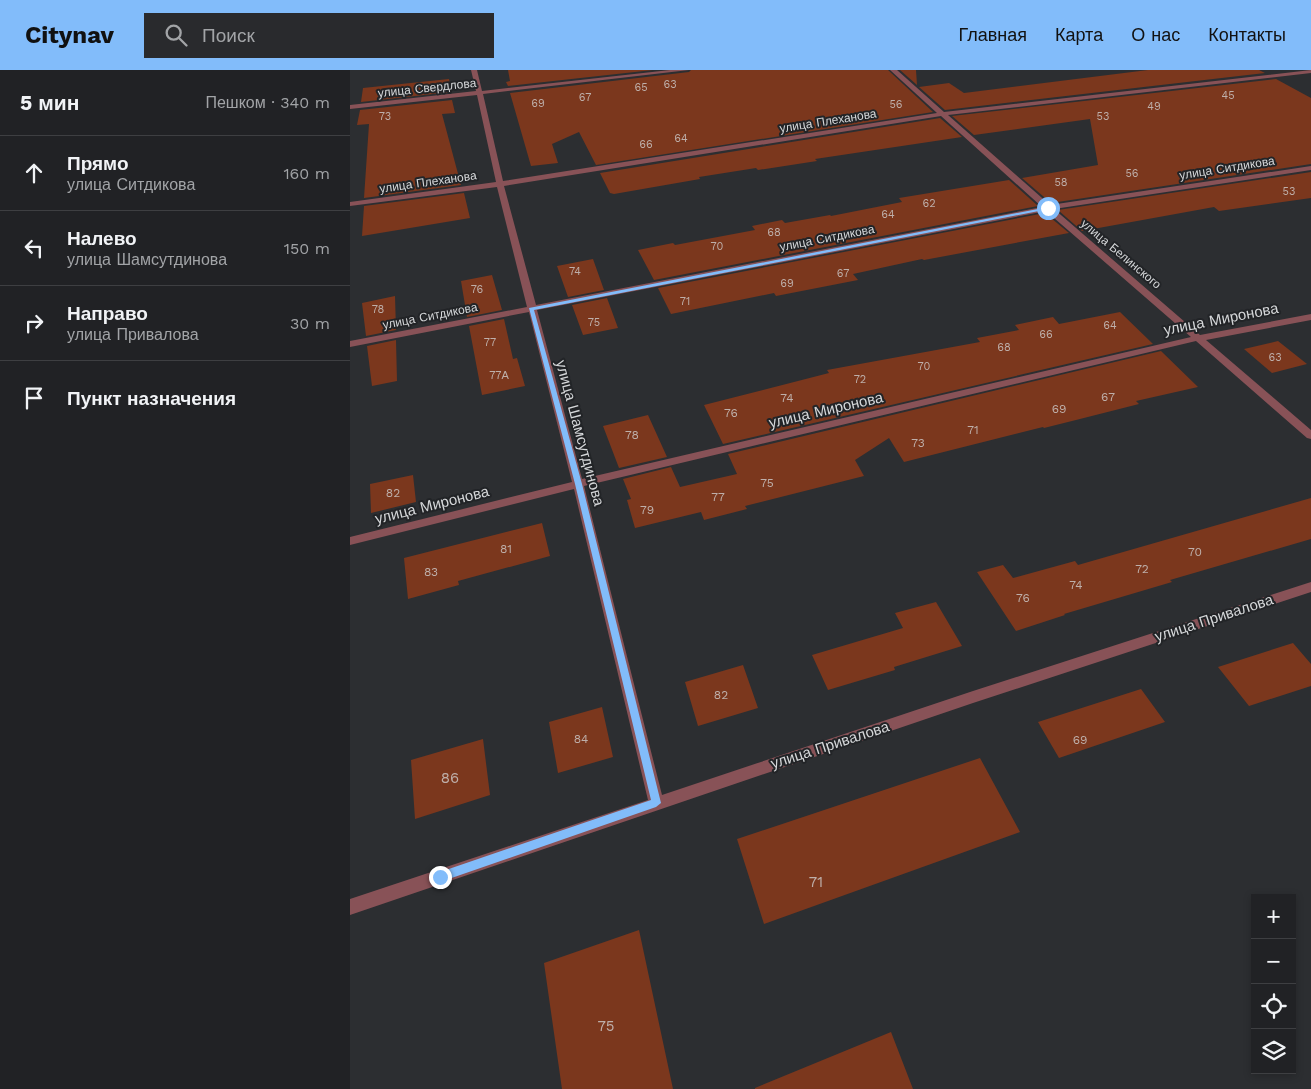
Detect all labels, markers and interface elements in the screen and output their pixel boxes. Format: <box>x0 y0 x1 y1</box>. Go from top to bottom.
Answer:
search box <box>144 13 494 58</box>
text: Citynav <box>25 21 114 49</box>
icon: search <box>162 21 190 49</box>
text: Поиск <box>202 24 255 47</box>
text: Главная <box>958 24 1027 45</box>
text: Карта <box>1055 24 1103 45</box>
text: О нас <box>1131 24 1180 45</box>
text: Контакты <box>1208 24 1286 45</box>
street label: улица Свердлова <box>377 76 477 100</box>
house number: 63 <box>663 78 677 91</box>
house number: 65 <box>634 81 648 94</box>
house number: 45 <box>1221 89 1235 102</box>
text: 5 мин <box>20 90 79 115</box>
house number: 67 <box>579 91 591 104</box>
text: Пешком · 340 m <box>205 93 330 112</box>
house number: 69 <box>531 97 545 110</box>
house number: 56 <box>889 98 903 111</box>
house number: 49 <box>1147 100 1161 113</box>
street label: улица Плеханова <box>779 106 878 136</box>
house number: 73 <box>379 110 391 123</box>
house number: 53 <box>1097 110 1109 123</box>
house number: 64 <box>674 132 688 145</box>
house number: 66 <box>639 138 653 151</box>
text: Прямо <box>67 152 129 175</box>
street label: улица Ситдикова <box>1178 154 1276 182</box>
icon: ahead <box>20 159 48 187</box>
text: 160 m <box>283 164 330 183</box>
house number: 56 <box>1125 167 1139 180</box>
street label: улица Плеханова <box>379 168 478 196</box>
text: улица Ситдикова <box>67 175 195 194</box>
house number: 58 <box>1054 176 1068 189</box>
house number: 53 <box>1283 185 1295 198</box>
house number: 62 <box>922 197 936 210</box>
route start <box>1037 197 1060 220</box>
house number: 64 <box>881 208 895 221</box>
street label: улица Белинского <box>1078 216 1164 292</box>
street label: улица Ситдикова <box>778 222 876 254</box>
house number: 68 <box>767 226 781 239</box>
text: Налево <box>67 227 137 250</box>
icon: left <box>20 234 48 262</box>
text: 150 m <box>284 239 330 258</box>
house number: 70 <box>711 240 724 253</box>
text: улица Шамсутдинова <box>67 250 227 269</box>
house number: 74 <box>569 265 581 278</box>
house number: 67 <box>837 267 849 280</box>
house number: 69 <box>780 277 794 290</box>
house number: 76 <box>471 283 484 296</box>
house number: 71 <box>680 295 690 308</box>
street label: улица Миронова <box>1162 299 1281 339</box>
street label: улица Ситдикова <box>381 300 479 332</box>
text: Направо <box>67 302 148 325</box>
house number: 78 <box>372 303 385 316</box>
icon: right <box>20 309 48 337</box>
text: 30 m <box>290 314 330 333</box>
house number: 75 <box>588 316 600 329</box>
house number: 64 <box>1103 319 1117 332</box>
text: улица Привалова <box>67 325 199 344</box>
house number: 66 <box>1039 328 1053 341</box>
house number: 77 <box>484 336 496 349</box>
house number: 68 <box>997 341 1011 354</box>
house number: 63 <box>1268 351 1282 364</box>
street label: улица Шамсутдинова <box>552 358 608 508</box>
house number: 70 <box>918 360 931 373</box>
house number: 77А <box>489 369 509 382</box>
house number: 72 <box>854 373 866 386</box>
icon: arrive <box>20 384 48 412</box>
text: Пункт назначения <box>67 387 236 410</box>
street label: улица Миронова <box>767 388 886 432</box>
house number: 67 <box>1101 390 1115 404</box>
house number: 74 <box>780 391 794 405</box>
house number: 69 <box>1052 402 1066 416</box>
house number: 76 <box>724 406 738 420</box>
house number: 71 <box>967 423 979 437</box>
house number: 78 <box>625 428 639 442</box>
house number: 73 <box>911 436 925 450</box>
house number: 75 <box>760 476 774 490</box>
street label: улица Миронова <box>373 482 491 528</box>
house number: 82 <box>386 486 400 500</box>
house number: 77 <box>711 490 725 504</box>
house number: 79 <box>640 503 654 517</box>
house number: 81 <box>500 542 512 556</box>
house number: 70 <box>1188 545 1202 559</box>
house number: 72 <box>1135 562 1149 576</box>
house number: 83 <box>424 565 438 579</box>
house number: 74 <box>1069 578 1083 592</box>
street label: улица Привалова <box>1153 590 1276 646</box>
house number: 76 <box>1016 591 1030 605</box>
house number: 82 <box>714 688 728 702</box>
street label: улица Привалова <box>769 717 892 773</box>
house number: 84 <box>574 732 588 746</box>
house number: 69 <box>1073 733 1087 747</box>
house number: 86 <box>441 769 459 787</box>
route end <box>429 866 452 889</box>
house number: 71 <box>809 873 823 891</box>
map controls <box>1251 894 1296 1074</box>
button: + <box>1251 894 1296 939</box>
button: − <box>1251 939 1296 984</box>
button: locate <box>1251 984 1296 1029</box>
house number: 75 <box>597 1017 615 1035</box>
button: layers <box>1251 1029 1296 1074</box>

